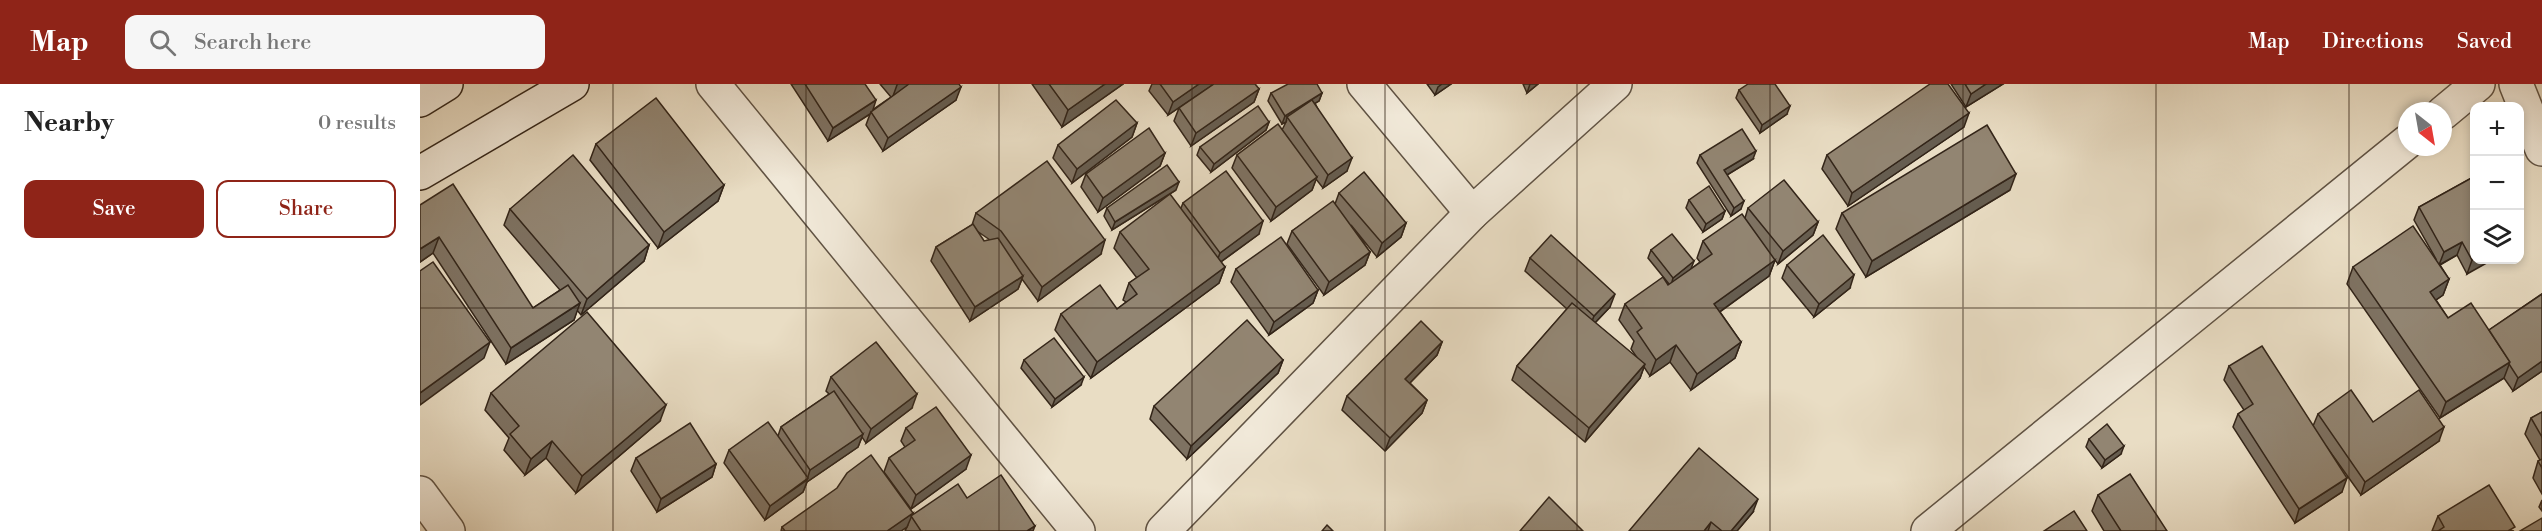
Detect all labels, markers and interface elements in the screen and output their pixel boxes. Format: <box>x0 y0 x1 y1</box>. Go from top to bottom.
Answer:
search box <box>125 15 545 69</box>
text: Map <box>30 25 89 60</box>
icon: search <box>146 26 179 59</box>
text: Search here <box>194 29 311 56</box>
text: Map <box>2248 29 2290 55</box>
text: Directions <box>2323 29 2424 55</box>
text: Saved <box>2457 29 2512 55</box>
north arrow <box>2398 102 2452 156</box>
map controls <box>2470 102 2524 264</box>
button: + <box>2470 102 2524 156</box>
text: Nearby <box>24 107 114 139</box>
text: 0 results <box>318 111 396 136</box>
button: − <box>2470 156 2524 210</box>
button: Save <box>24 180 204 238</box>
button: Share <box>216 180 396 238</box>
button: layers <box>2470 210 2524 264</box>

